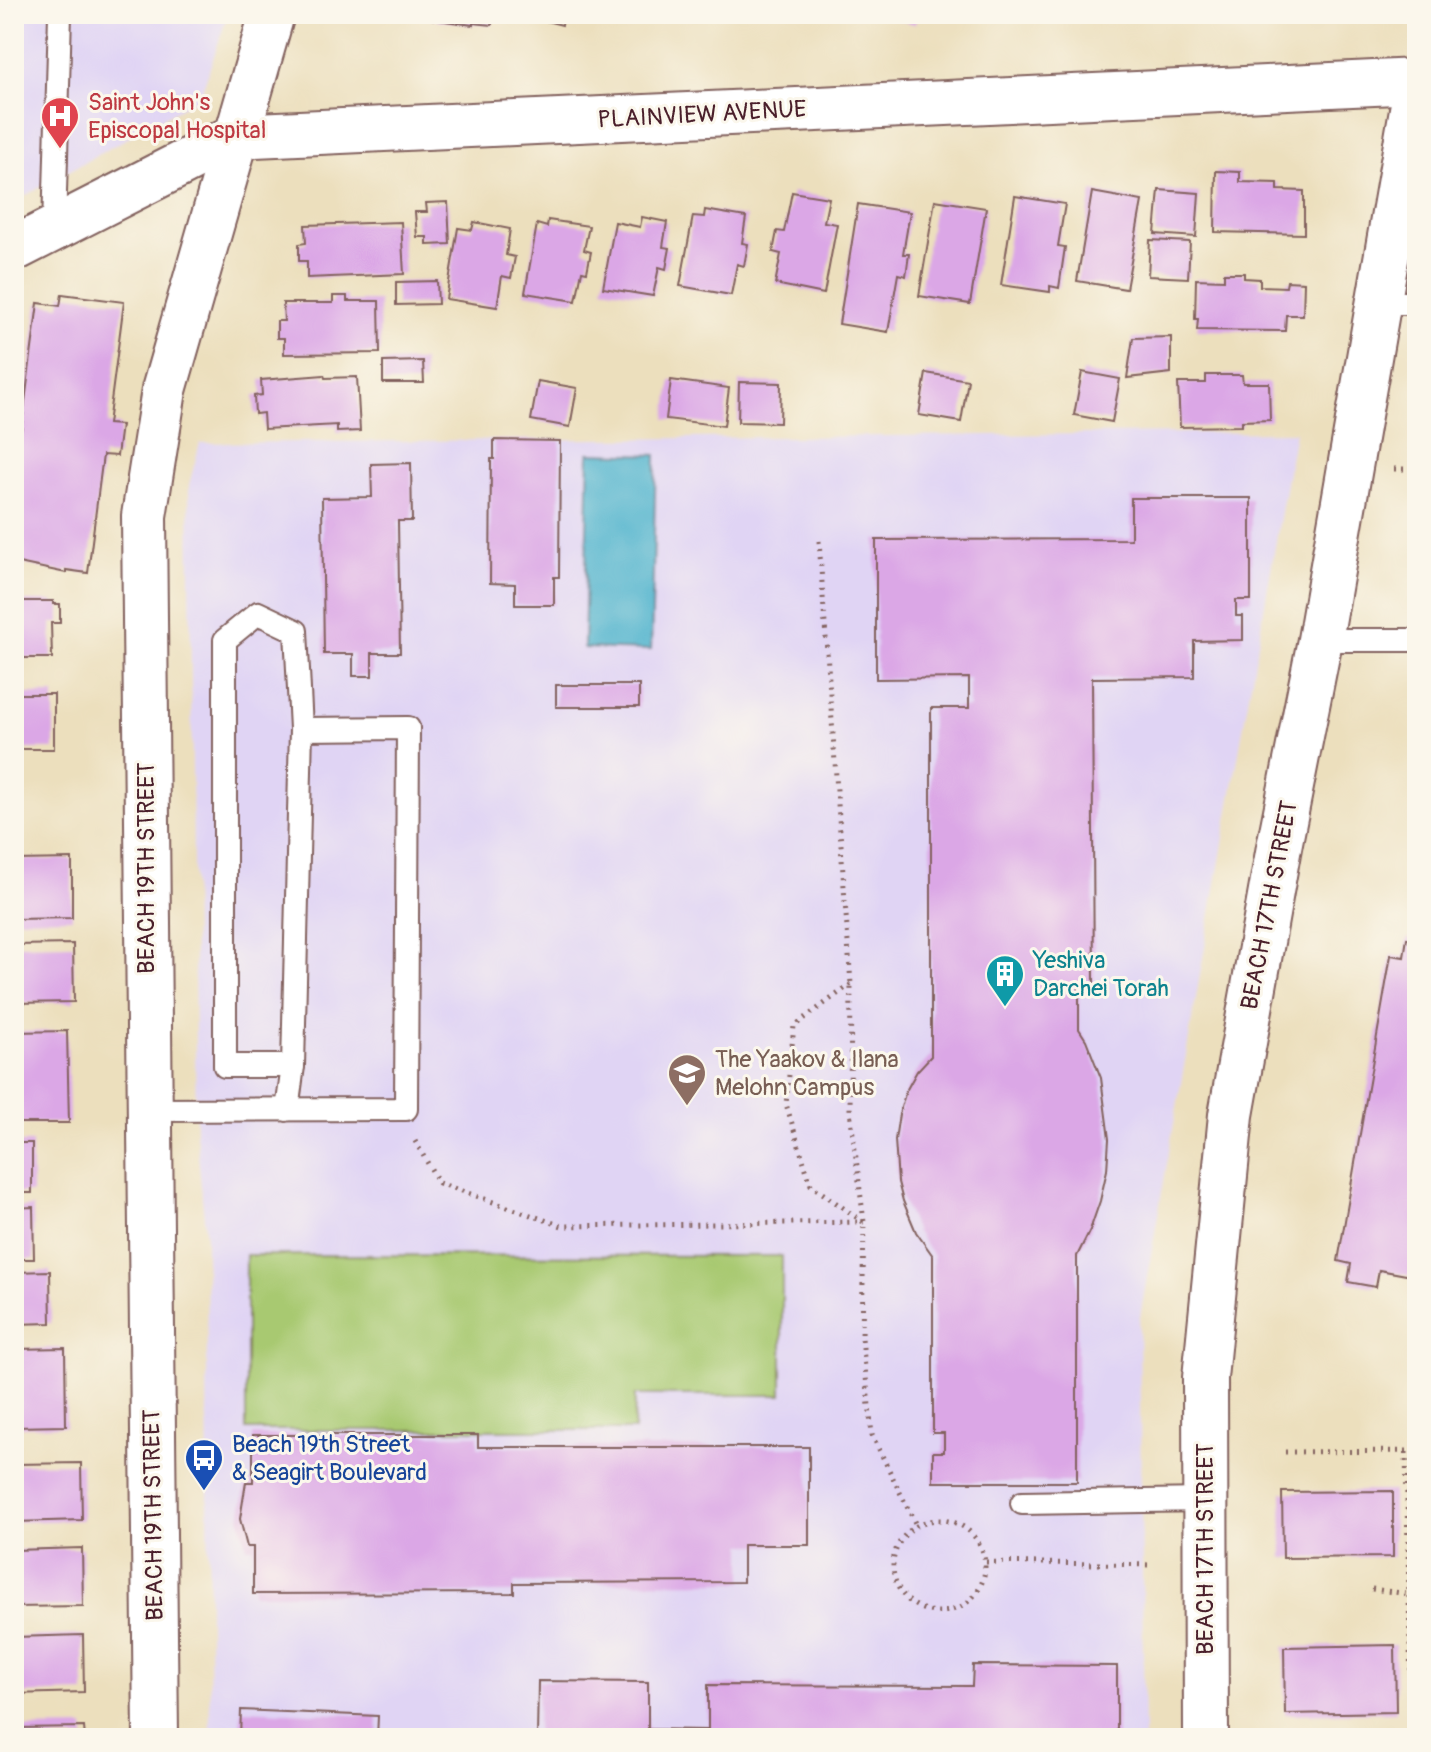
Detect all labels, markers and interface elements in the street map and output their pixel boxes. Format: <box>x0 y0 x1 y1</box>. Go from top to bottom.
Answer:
place label: Saint John's Episcopal Hospital <box>88 88 267 145</box>
hospital icon: Saint John's Episcopal Hospital <box>39 95 81 150</box>
street label: PLAINVIEW AVENUE <box>597 95 807 134</box>
street label: BEACH 19TH STREET <box>132 762 161 974</box>
street label: BEACH 17TH STREET <box>1235 798 1304 1012</box>
place label: Yeshiva Darchei Torah <box>1032 946 1169 1003</box>
building icon: Yeshiva Darchei Torah <box>984 953 1026 1008</box>
place label: The Yaakov & Ilana Melohn Campus <box>715 1045 899 1102</box>
school or university icon: The Yaakov & Ilana Melohn Campus <box>666 1052 708 1107</box>
street label: BEACH 19TH STREET <box>137 1409 170 1621</box>
place label: Beach 19th Street & Seagirt Boulevard <box>232 1430 427 1487</box>
bus stop icon: Beach 19th Street & Seagirt Boulevard <box>183 1437 225 1492</box>
street label: BEACH 17TH STREET <box>1191 1443 1220 1655</box>

